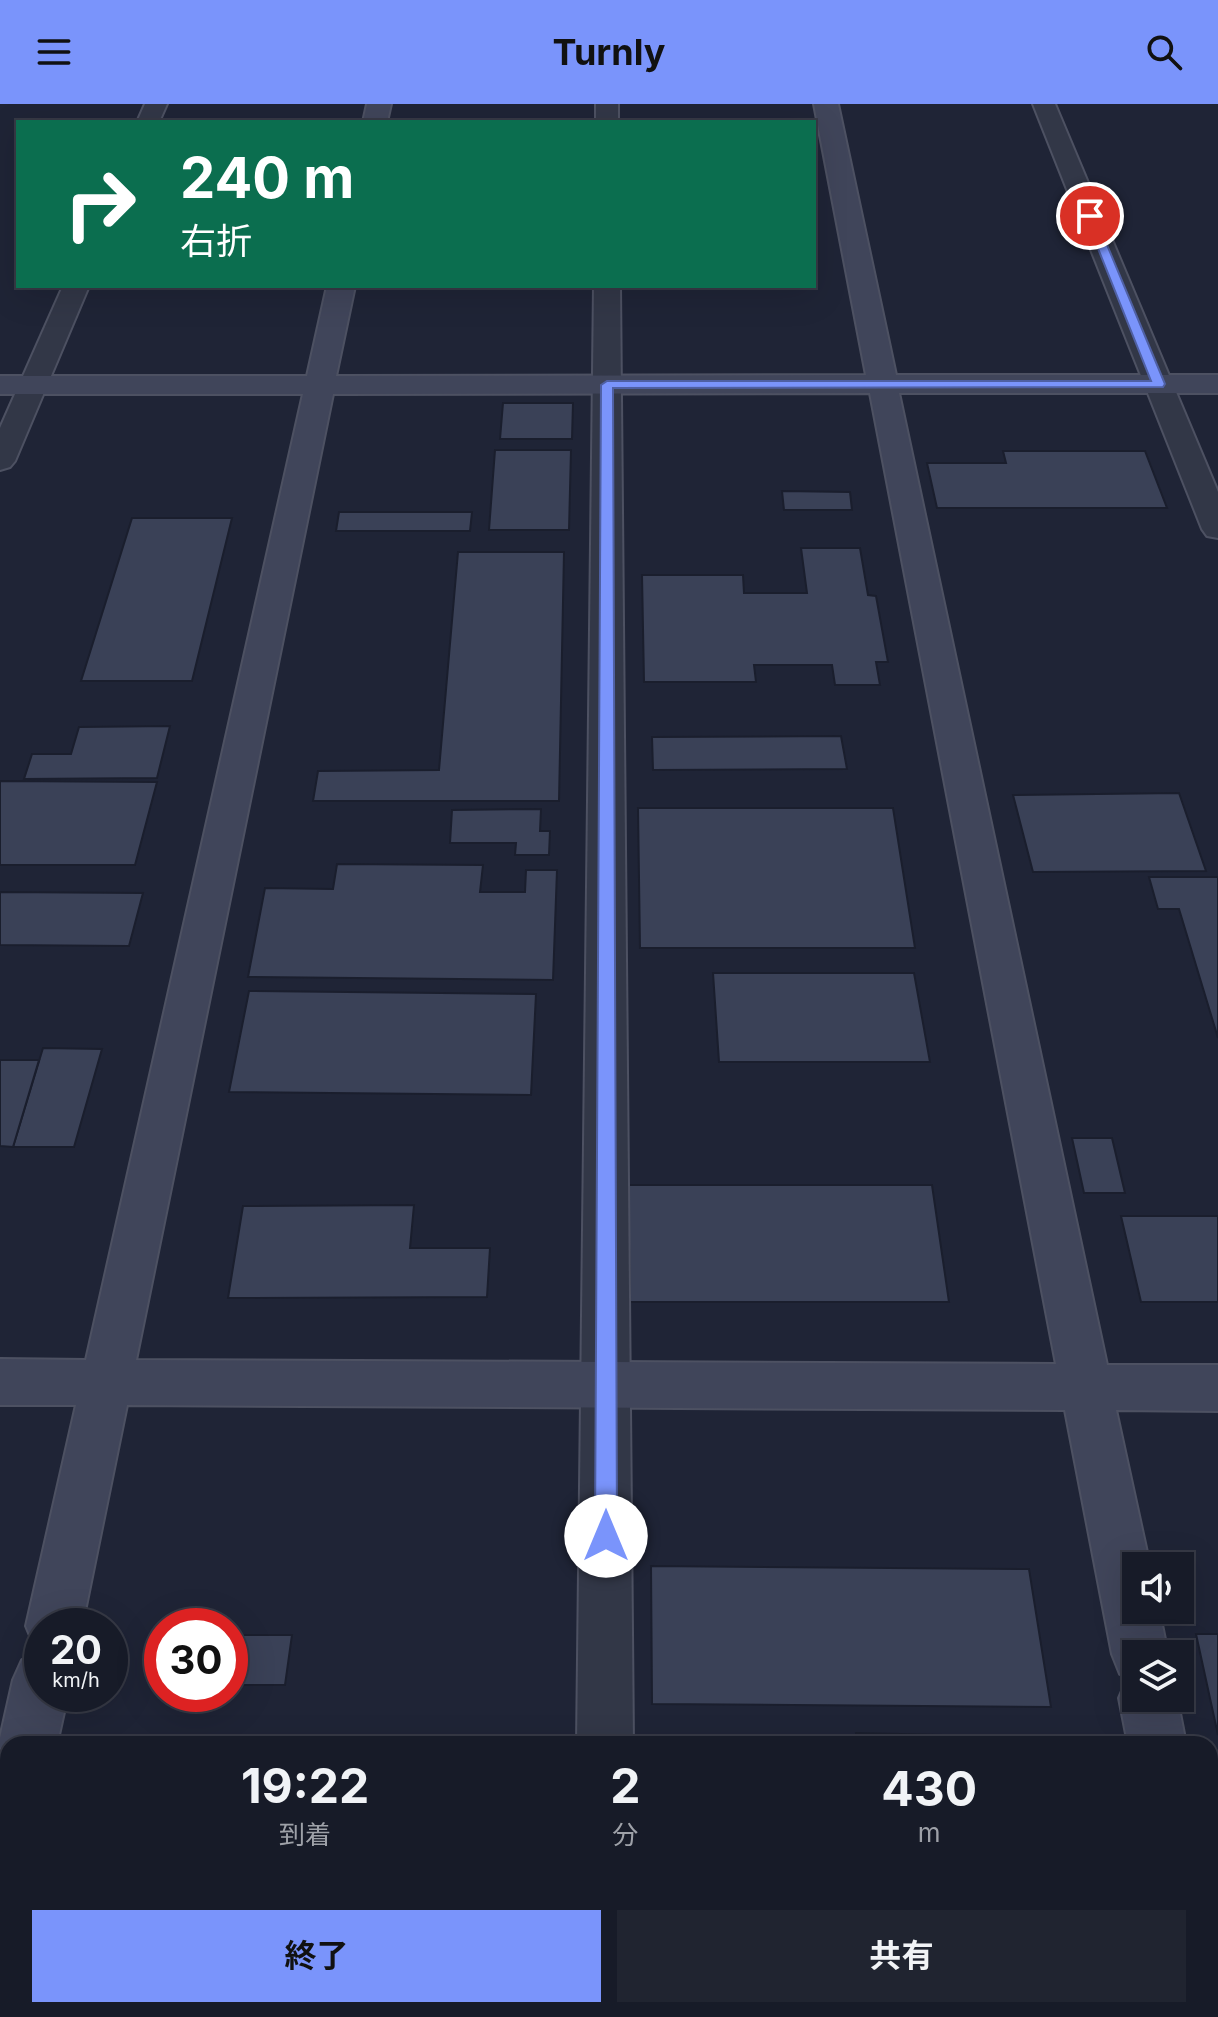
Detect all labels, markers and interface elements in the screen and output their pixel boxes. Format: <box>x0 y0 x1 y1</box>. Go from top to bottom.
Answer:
icon: menu <box>32 30 76 74</box>
text: Turnly <box>553 30 665 74</box>
icon: search <box>1142 30 1186 74</box>
text: 240 m <box>180 144 354 212</box>
icon: right <box>48 152 152 256</box>
pin <box>1056 182 1124 250</box>
icon: arrive <box>1068 194 1112 238</box>
text: 右折 <box>180 219 252 263</box>
position arrow <box>564 1494 648 1578</box>
map controls <box>1122 1552 1194 1712</box>
button: sound <box>1122 1552 1194 1624</box>
speed limit sign: 30 <box>144 1608 248 1712</box>
text: 20 <box>50 1625 102 1674</box>
button: layers <box>1122 1640 1194 1712</box>
text: km/h <box>52 1668 100 1692</box>
text: 19:22 <box>241 1756 369 1815</box>
text: 2 <box>610 1756 640 1815</box>
text: 430 <box>881 1759 977 1818</box>
text: m <box>918 1817 941 1848</box>
text: 到着 <box>279 1819 331 1850</box>
text: 分 <box>612 1819 638 1850</box>
button: 終了 <box>32 1910 601 2002</box>
button: 共有 <box>617 1910 1186 2002</box>

